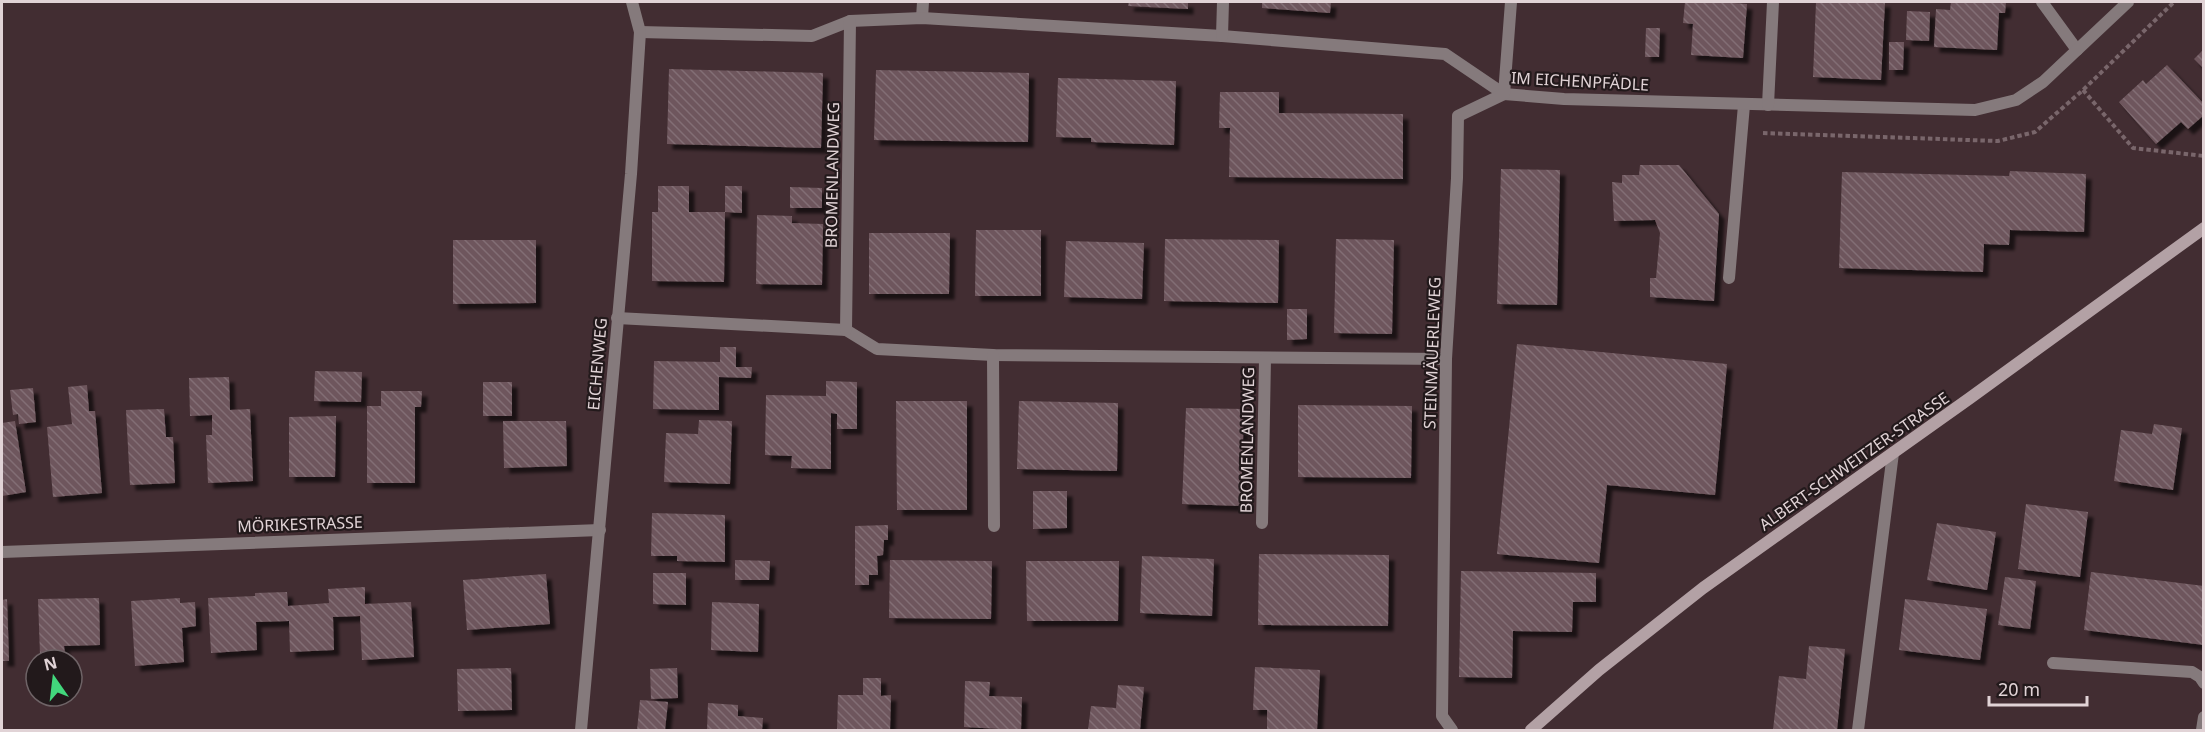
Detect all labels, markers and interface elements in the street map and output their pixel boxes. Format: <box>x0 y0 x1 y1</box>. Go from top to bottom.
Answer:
street label: IM EICHENPFÄDLE <box>1510 66 1650 96</box>
street label: BROMENLANDWEG <box>820 102 844 248</box>
street label: STEINMÄUERLEWEG <box>1418 277 1446 429</box>
street label: EICHENWEG <box>582 317 612 411</box>
street label: BROMENLANDWEG <box>1235 367 1259 513</box>
street label: ALBERT-SCHWEITZER-STRASSE <box>1754 387 1954 535</box>
street label: MÖRIKESTRASSE <box>237 511 363 537</box>
north arrow <box>24 648 84 708</box>
text: N <box>41 651 59 676</box>
scale bar <box>1989 669 2086 707</box>
text: 20 m <box>1998 677 2040 701</box>

